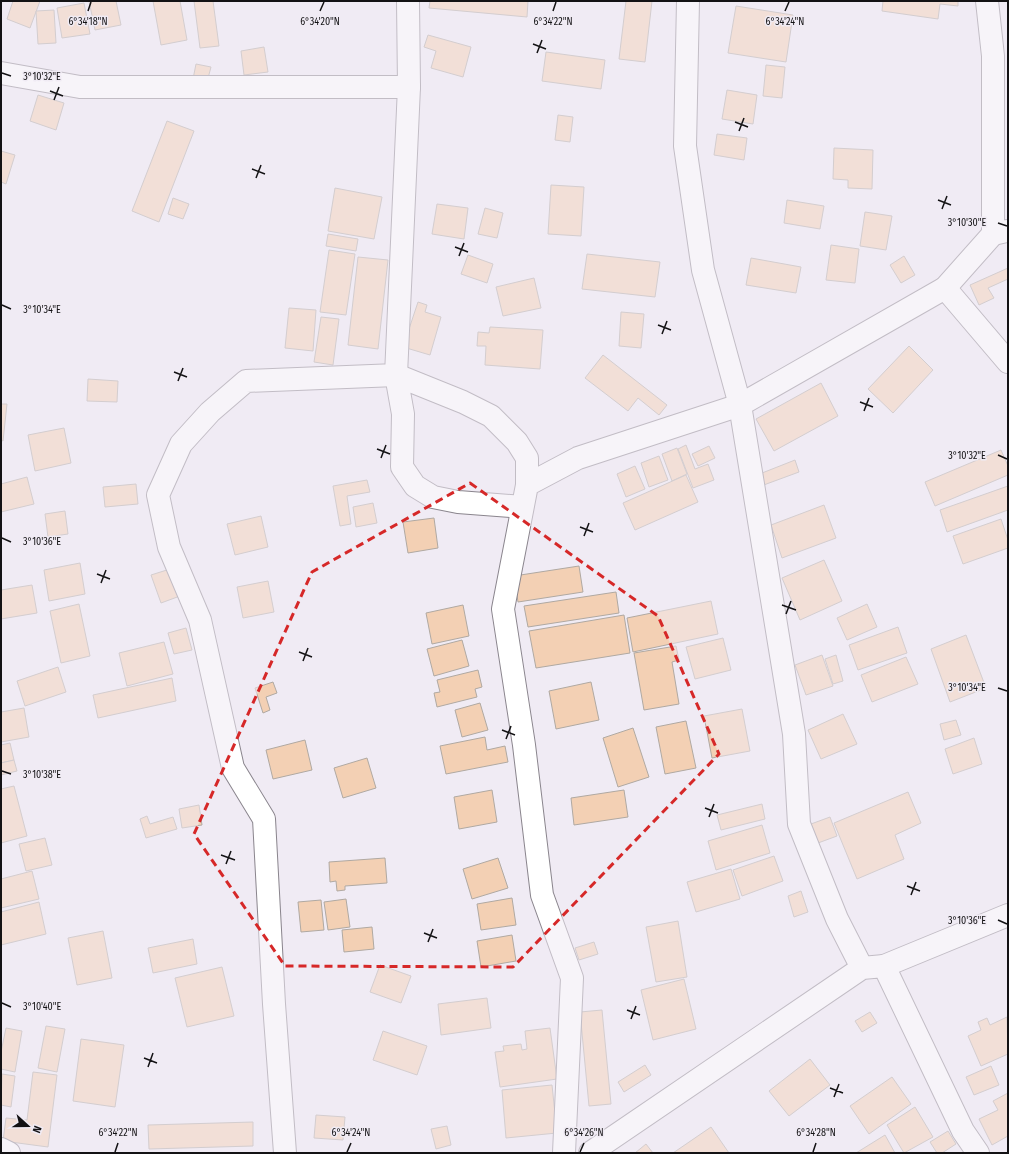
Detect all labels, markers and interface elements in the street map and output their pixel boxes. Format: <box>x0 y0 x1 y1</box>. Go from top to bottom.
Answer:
text: 6°34'18"N <box>69 16 107 28</box>
text: 6°34'20"N <box>300 16 340 28</box>
text: 6°34'22"N <box>533 16 573 28</box>
text: 6°34'24"N <box>766 16 804 28</box>
text: 3°10'32"E <box>23 71 61 83</box>
text: 3°10'30"E <box>948 217 986 229</box>
text: 3°10'34"E <box>23 304 61 316</box>
text: 3°10'32"E <box>948 450 986 462</box>
text: 3°10'36"E <box>23 536 61 548</box>
text: 3°10'34"E <box>948 682 986 694</box>
text: 3°10'38"E <box>23 769 61 781</box>
text: 3°10'36"E <box>948 915 986 927</box>
text: 3°10'40"E <box>23 1001 61 1013</box>
north arrow <box>8 1106 48 1146</box>
text: N <box>30 1124 44 1135</box>
text: 6°34'22"N <box>98 1127 138 1139</box>
text: 6°34'24"N <box>332 1127 370 1139</box>
text: 6°34'26"N <box>564 1127 604 1139</box>
text: 6°34'28"N <box>796 1127 836 1139</box>

